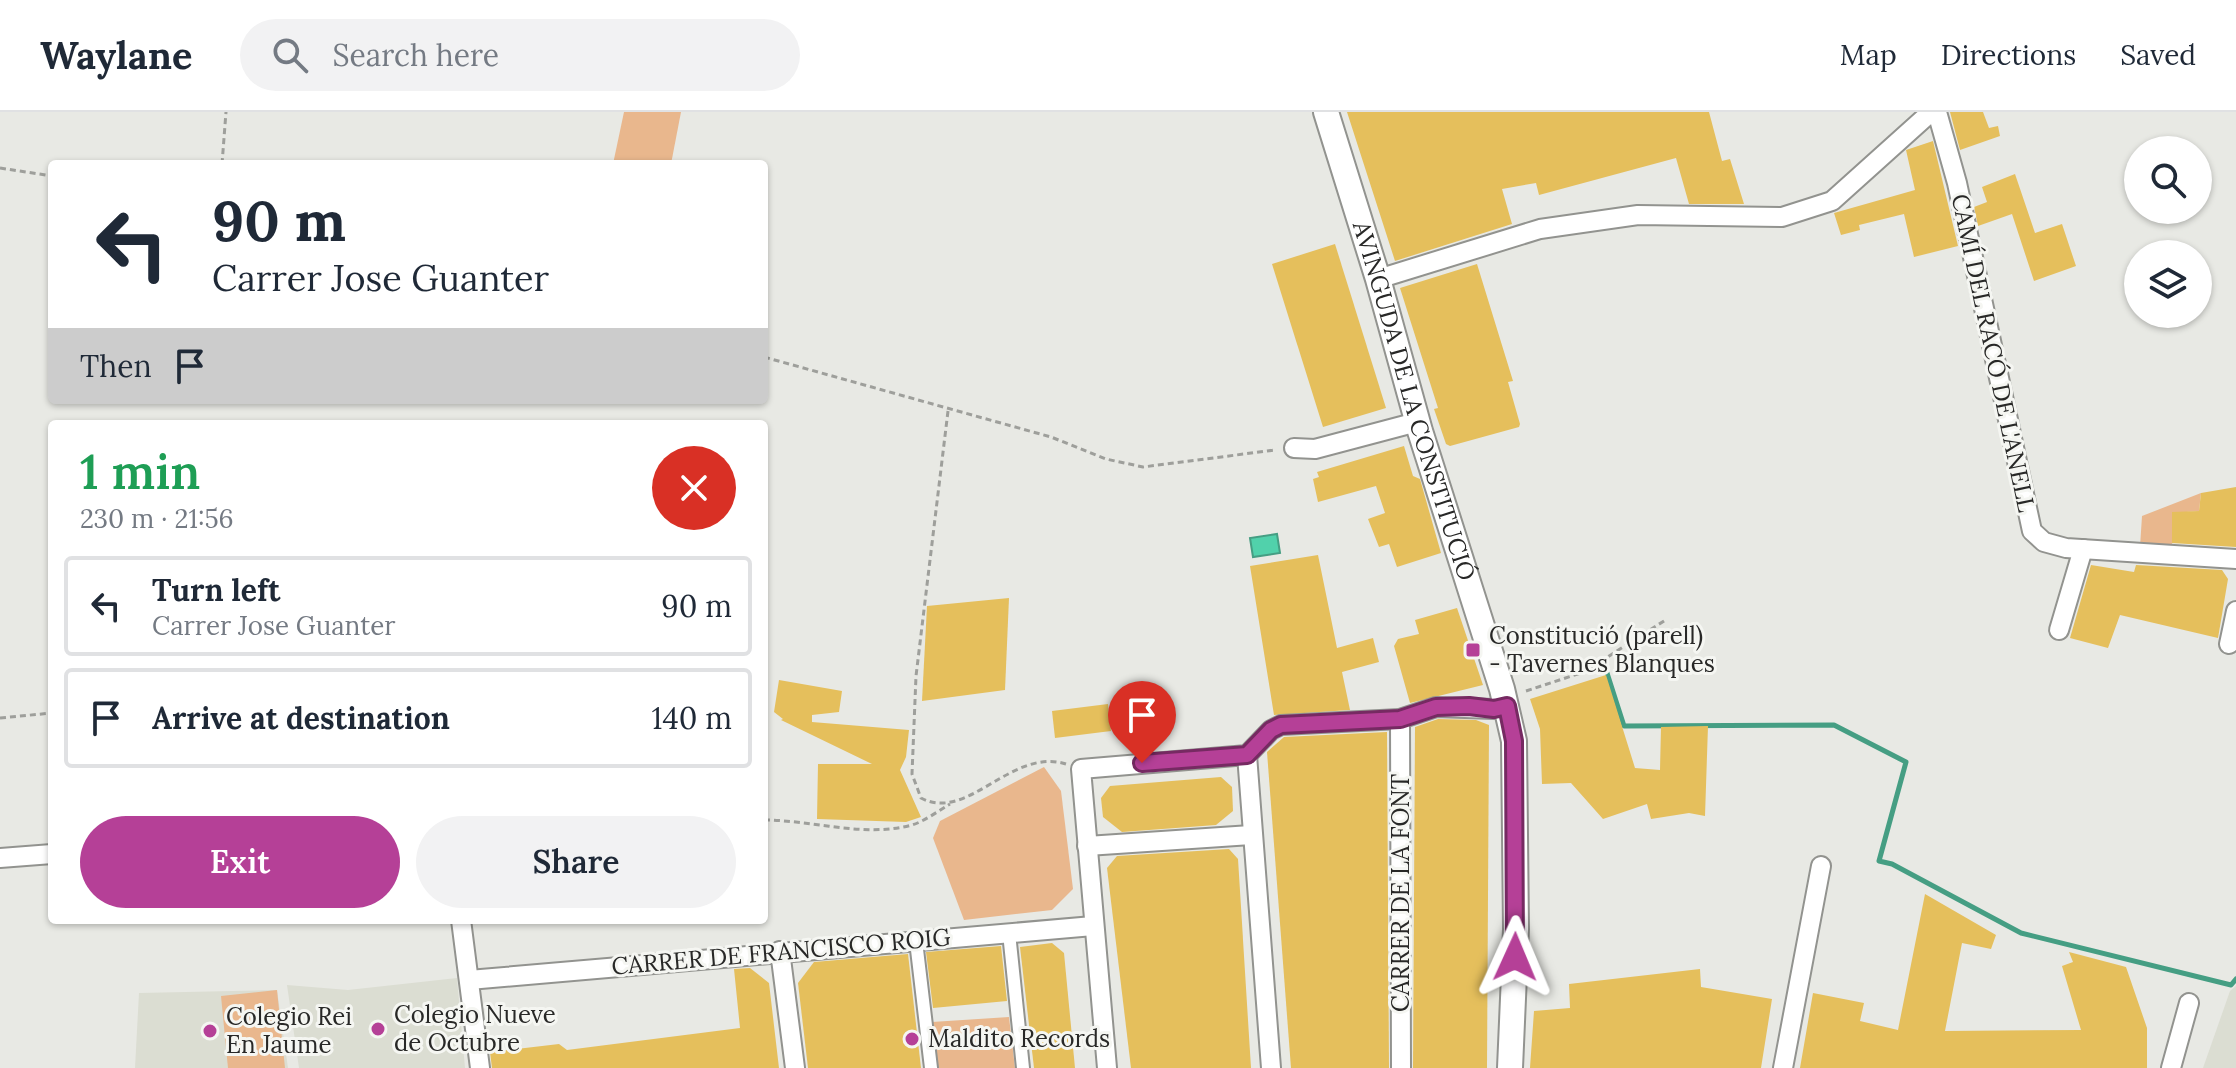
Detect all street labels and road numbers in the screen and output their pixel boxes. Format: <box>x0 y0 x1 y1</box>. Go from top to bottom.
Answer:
street label: CAMÍ DEL RACÓ DE L'ANELL <box>1945 191 2042 515</box>
street label: AVINGUDA DE LA CONSTITUCIÓ <box>1346 216 1483 584</box>
street label: CARRER DE LA FONT <box>1385 774 1416 1012</box>
street label: CARRER DE FRANCISCO ROIG <box>610 921 952 982</box>

